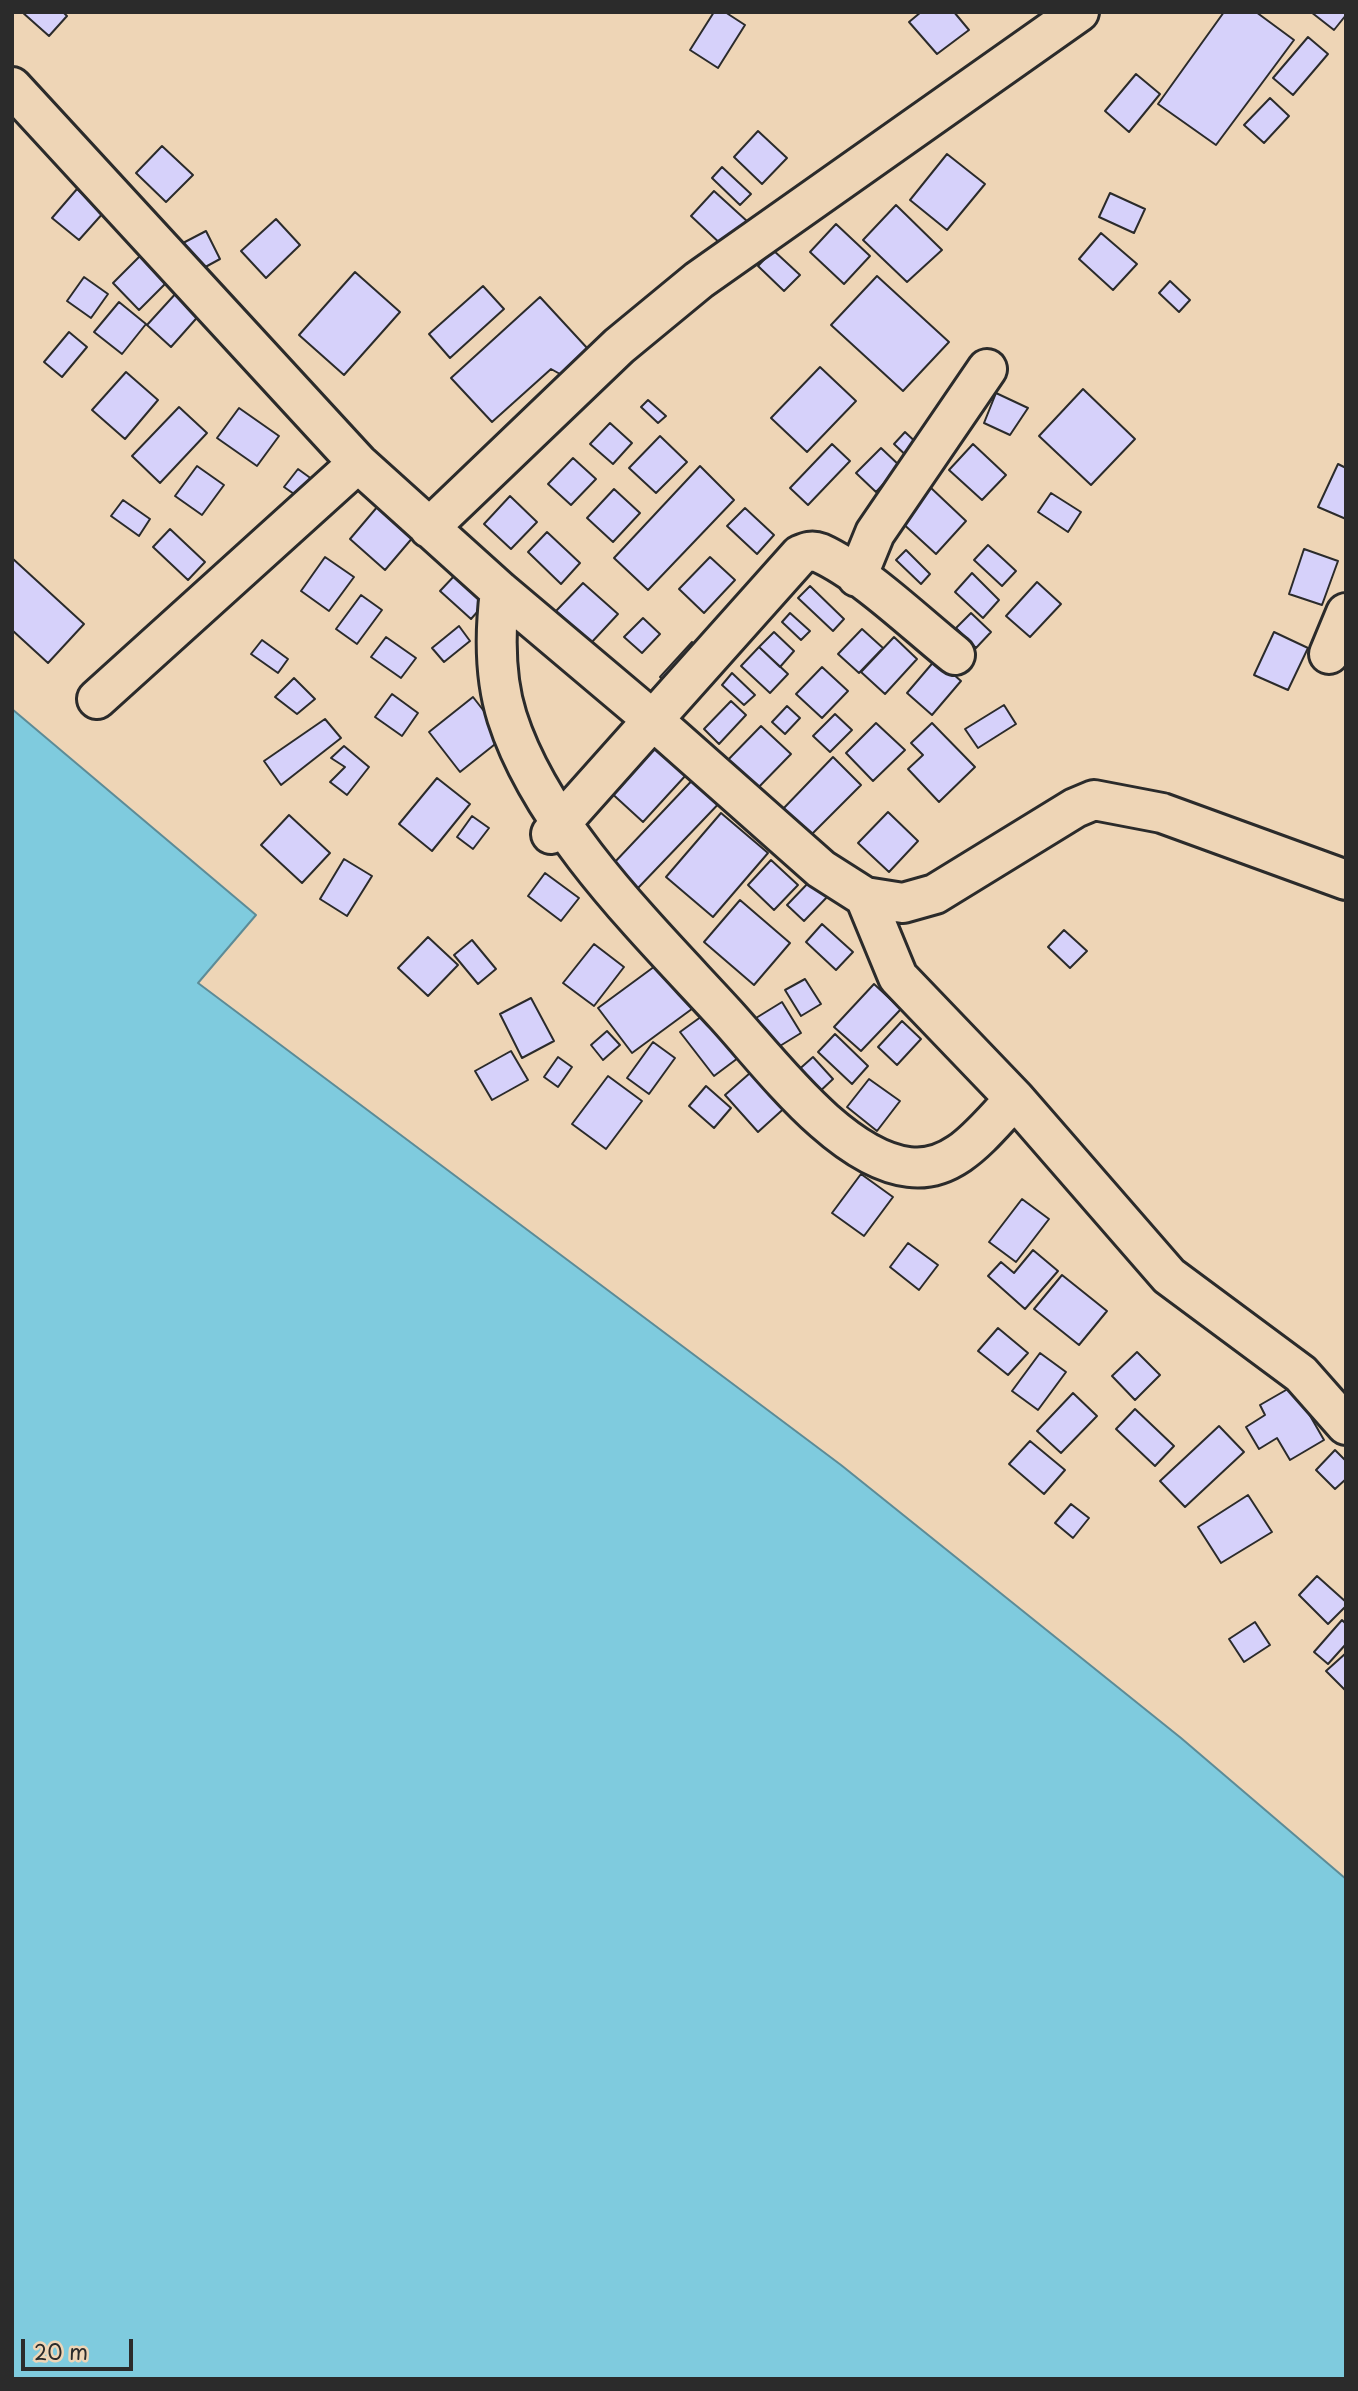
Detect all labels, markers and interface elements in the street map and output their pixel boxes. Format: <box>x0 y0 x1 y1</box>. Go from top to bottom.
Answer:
scale bar <box>24 2324 136 2368</box>
text: 20 m <box>34 2335 88 2367</box>

